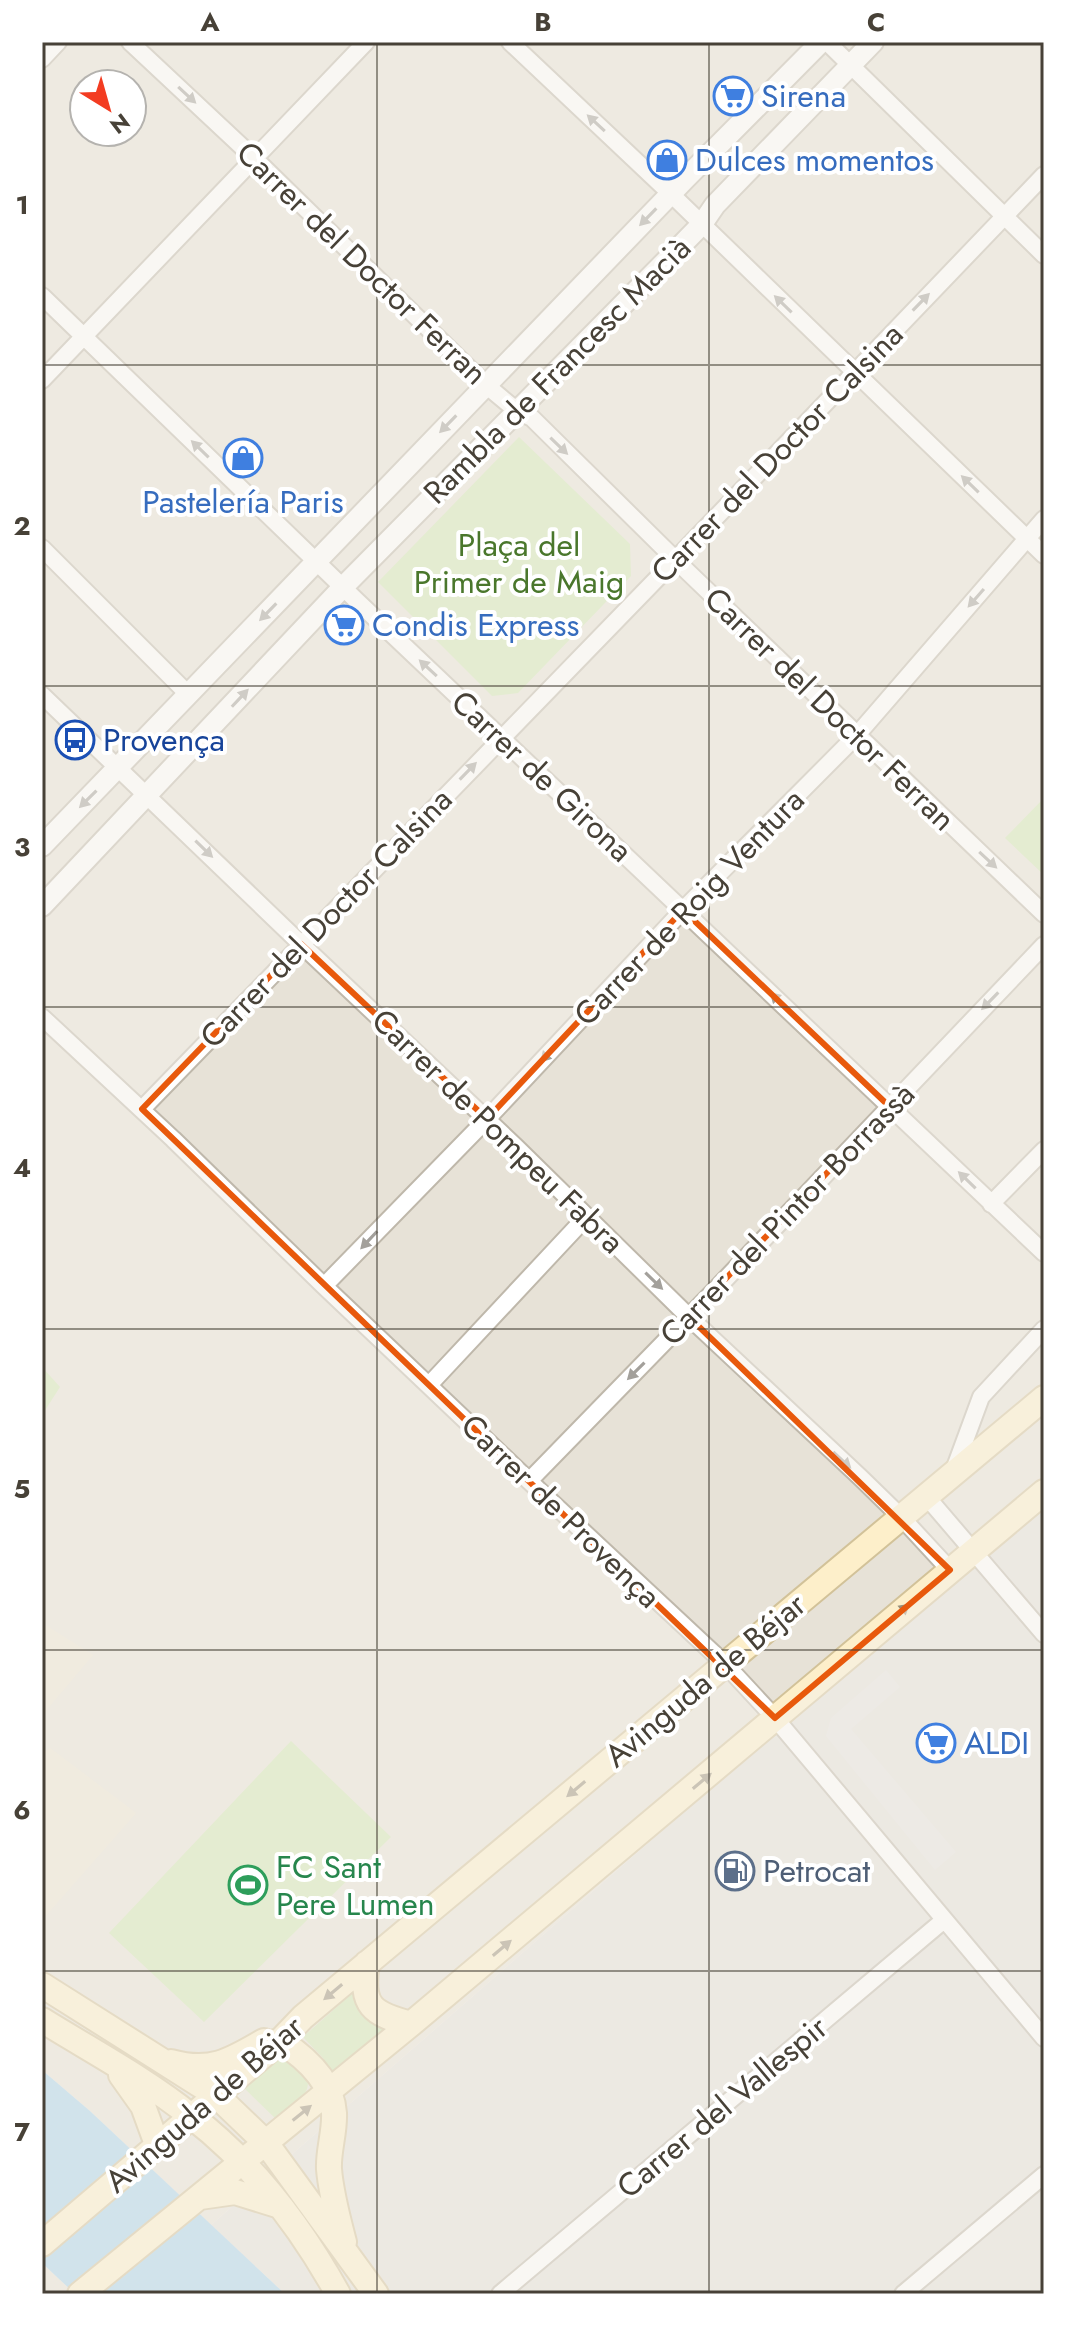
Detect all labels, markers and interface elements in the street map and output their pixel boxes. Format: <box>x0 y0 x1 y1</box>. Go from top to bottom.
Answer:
text: A <box>199 3 220 41</box>
text: B <box>534 3 552 41</box>
text: C <box>867 3 885 41</box>
north arrow <box>68 68 148 148</box>
place label: Sirena <box>761 73 846 119</box>
supermarket icon: Sirena <box>712 75 754 117</box>
one-way arrow <box>177 86 196 104</box>
text: N <box>103 106 137 142</box>
one-way arrow <box>587 115 606 133</box>
street label: Carrer del Doctor Ferran <box>226 131 498 395</box>
place label: Dulces momentos <box>695 137 934 183</box>
shop icon: Dulces momentos <box>646 139 688 181</box>
text: 1 <box>15 186 29 224</box>
one-way arrow <box>640 207 658 226</box>
street label: Rambla de Francesc Macià <box>413 226 701 514</box>
one-way arrow <box>912 293 930 312</box>
one-way arrow <box>774 295 793 313</box>
street label: Carrer del Doctor Calsina <box>640 313 914 593</box>
one-way arrow <box>440 414 458 433</box>
one-way arrow <box>549 436 568 454</box>
shop icon: Pastelería Paris <box>222 437 264 479</box>
one-way arrow <box>191 440 210 459</box>
one-way arrow <box>961 475 980 494</box>
place label: Pastelería Paris <box>142 479 344 525</box>
text: 2 <box>13 507 31 545</box>
park label: Plaça del Primer de Maig <box>414 522 624 605</box>
street label: Carrer del Doctor Ferran <box>694 577 966 841</box>
one-way arrow <box>968 587 985 607</box>
one-way arrow <box>260 602 278 621</box>
place label: Condis Express <box>372 602 579 648</box>
supermarket icon: Condis Express <box>323 604 365 646</box>
one-way arrow <box>419 659 438 677</box>
street label: Carrer de Girona <box>441 680 643 872</box>
one-way arrow <box>230 689 248 708</box>
place label: Provença <box>103 717 225 763</box>
bus stop icon: Provença <box>54 719 96 761</box>
one-way arrow <box>458 762 477 781</box>
street label: Carrer del Doctor Calsina <box>189 778 463 1058</box>
street label: Carrer de Roig Ventura <box>563 778 815 1036</box>
one-way arrow <box>80 789 98 808</box>
text: 3 <box>14 828 30 866</box>
one-way arrow <box>194 839 213 858</box>
one-way arrow <box>978 851 997 869</box>
one-way arrow <box>981 992 999 1011</box>
one-way arrow <box>769 993 788 1011</box>
street label: Carrer de Pompeu Fabra <box>361 998 635 1264</box>
one-way arrow <box>541 1043 559 1062</box>
street label: Carrer del Pintor Borrassà <box>649 1072 925 1356</box>
text: 4 <box>13 1149 31 1187</box>
one-way arrow <box>958 1172 977 1190</box>
one-way arrow <box>360 1230 378 1249</box>
one-way arrow <box>644 1272 663 1290</box>
one-way arrow <box>627 1361 646 1380</box>
street label: Carrer de Provença <box>451 1403 671 1619</box>
one-way arrow <box>833 1451 852 1469</box>
text: 5 <box>14 1470 30 1508</box>
street label: Avinguda de Béjar <box>594 1582 816 1778</box>
one-way arrow <box>889 1604 909 1621</box>
place label: ALDI <box>964 1720 1029 1766</box>
supermarket icon: ALDI <box>915 1722 957 1764</box>
one-way arrow <box>691 1773 711 1790</box>
one-way arrow <box>566 1780 586 1797</box>
text: 6 <box>13 1791 31 1829</box>
place label: FC Sant Pere Lumen <box>276 1844 434 1927</box>
place label: Petrocat <box>763 1848 870 1894</box>
fuel station icon: Petrocat <box>714 1850 756 1892</box>
sports icon: FC Sant Pere Lumen <box>227 1864 269 1906</box>
one-way arrow <box>492 1940 512 1957</box>
one-way arrow <box>324 1983 344 2000</box>
street label: Avinguda de Béjar <box>95 2005 313 2203</box>
street label: Carrer del Vallespir <box>607 2005 837 2209</box>
one-way arrow <box>291 2105 311 2122</box>
text: 7 <box>14 2113 30 2151</box>

